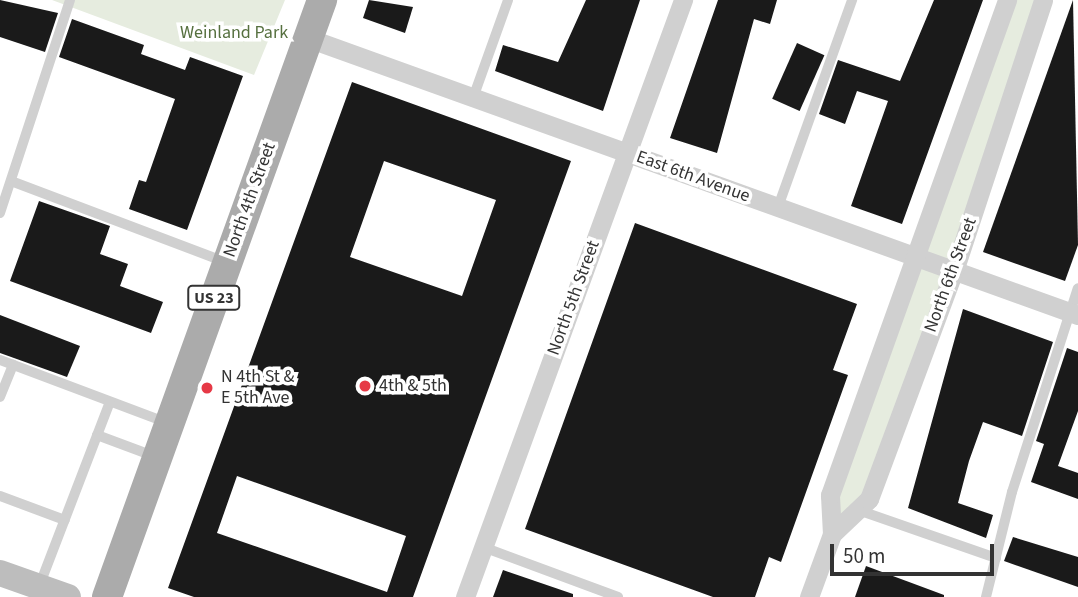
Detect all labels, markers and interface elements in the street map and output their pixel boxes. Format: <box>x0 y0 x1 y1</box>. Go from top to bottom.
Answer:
park label: Weinland Park <box>180 22 288 44</box>
street label: North 4th Street <box>219 140 281 260</box>
street label: East 6th Avenue <box>633 146 753 208</box>
street label: North 6th Street <box>920 215 982 335</box>
street label: North 5th Street <box>543 238 605 358</box>
road number: US 23 <box>186 286 242 310</box>
place label: N 4th St & E 5th Ave <box>221 367 294 410</box>
place label: 4th & 5th <box>379 375 447 397</box>
marker: 4th & 5th <box>357 378 373 394</box>
marker: N 4th St & E 5th Ave <box>199 380 215 396</box>
scale bar <box>833 530 998 574</box>
text: 50 m <box>843 541 885 571</box>

